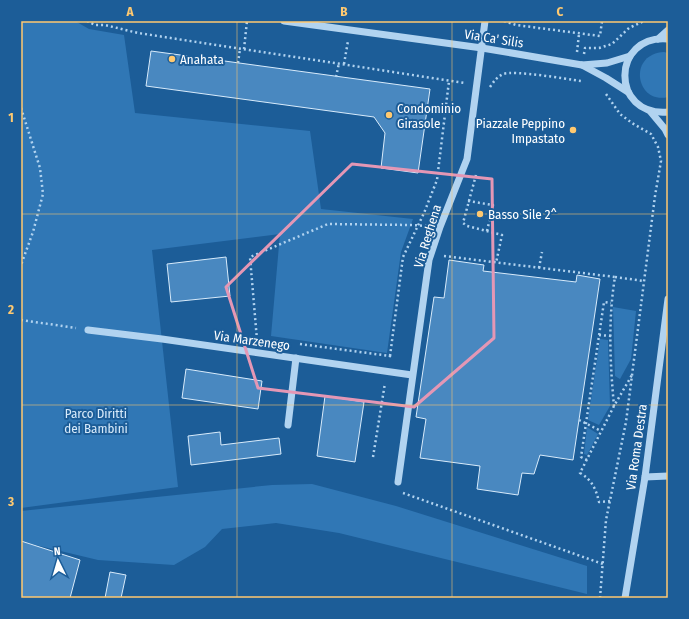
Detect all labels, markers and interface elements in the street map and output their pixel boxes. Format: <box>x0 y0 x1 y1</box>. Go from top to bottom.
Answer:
text: A <box>125 4 134 19</box>
text: B <box>340 4 348 19</box>
text: C <box>557 4 564 19</box>
street label: Via Ca' Silis <box>463 26 525 51</box>
place label: Anahata <box>180 52 224 67</box>
marker: Anahata <box>167 54 177 64</box>
place label: Condominio Girasole <box>397 101 461 131</box>
text: 1 <box>8 110 14 125</box>
marker: Condominio Girasole <box>384 110 394 120</box>
place label: Piazzale Peppino Impastato <box>476 116 565 146</box>
marker: Piazzale Peppino Impastato <box>568 125 578 135</box>
street label: Via Reghena <box>411 203 444 270</box>
place label: Basso Sile 2^ <box>488 207 557 222</box>
marker: Basso Sile 2^ <box>475 209 485 219</box>
text: 2 <box>7 302 14 317</box>
street label: Via Marzenego <box>213 328 291 353</box>
street label: Via Roma Destra <box>623 403 650 491</box>
park label: Parco Diritti dei Bambini <box>64 406 128 436</box>
text: 3 <box>7 494 14 509</box>
north arrow <box>38 541 78 581</box>
text: N <box>53 545 61 558</box>

